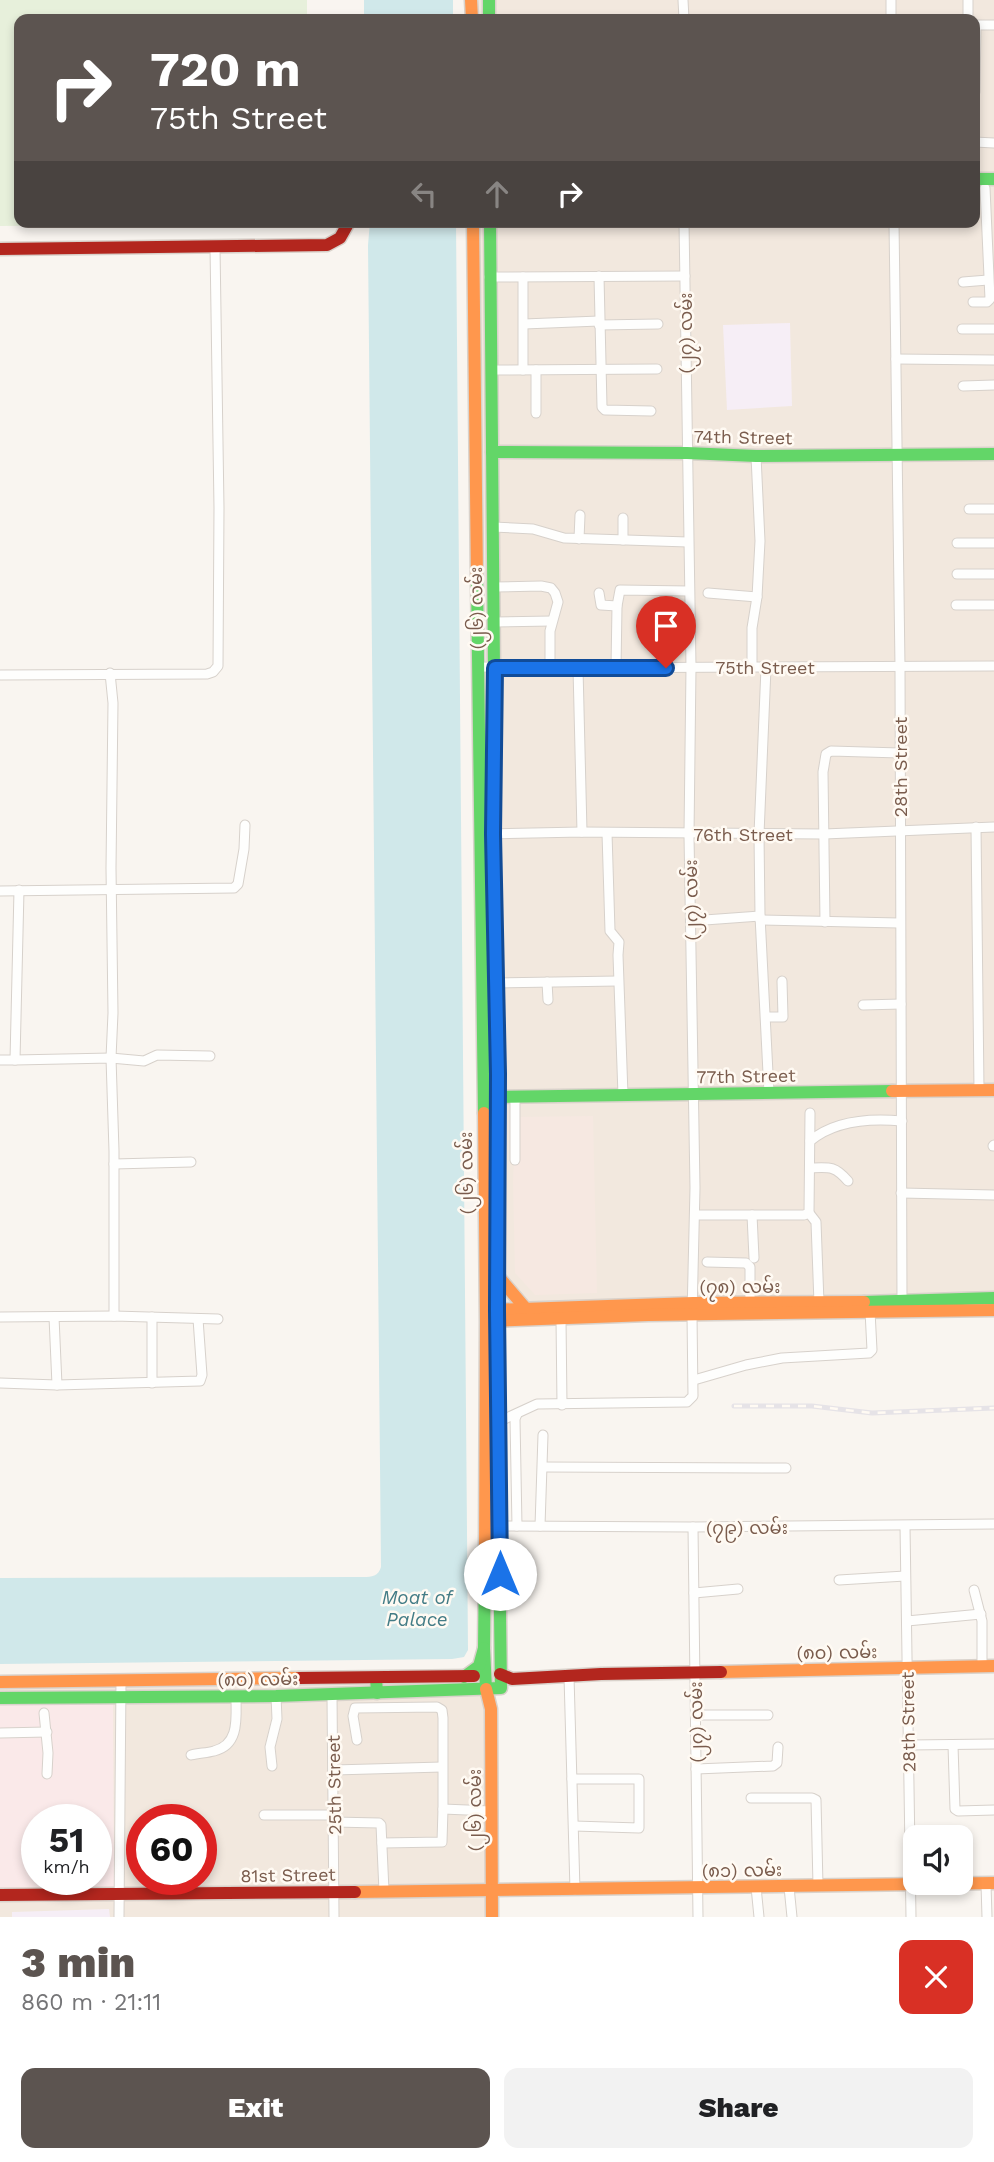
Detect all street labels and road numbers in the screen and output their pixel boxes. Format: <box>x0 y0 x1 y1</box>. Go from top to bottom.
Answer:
street label: (၂၇) လမ်း <box>673 292 701 374</box>
street label: 74th Street <box>693 426 793 448</box>
street label: (၂၆) လမ်း <box>463 566 492 649</box>
street label: 75th Street <box>715 657 815 678</box>
street label: 28th Street <box>890 716 911 817</box>
street label: 76th Street <box>693 824 793 845</box>
street label: (၂၇) လမ်း <box>678 859 707 941</box>
street label: 77th Street <box>696 1065 796 1087</box>
street label: (၂၆) လမ်း <box>453 1131 482 1214</box>
street label: (၇၈) လမ်း <box>700 1274 780 1302</box>
street label: (၇၉) လမ်း <box>706 1515 788 1543</box>
street label: (၈၀) လမ်း <box>796 1639 878 1663</box>
street label: (၈၀) လမ်း <box>217 1666 299 1690</box>
street label: 28th Street <box>897 1671 919 1772</box>
street label: (၂၇) လမ်း <box>683 1681 712 1763</box>
street label: 25th Street <box>323 1734 345 1835</box>
street label: (၂၆) လမ်း <box>462 1769 490 1851</box>
street label: (၈၁) လမ်း <box>702 1857 782 1881</box>
street label: 81st Street <box>240 1864 336 1886</box>

